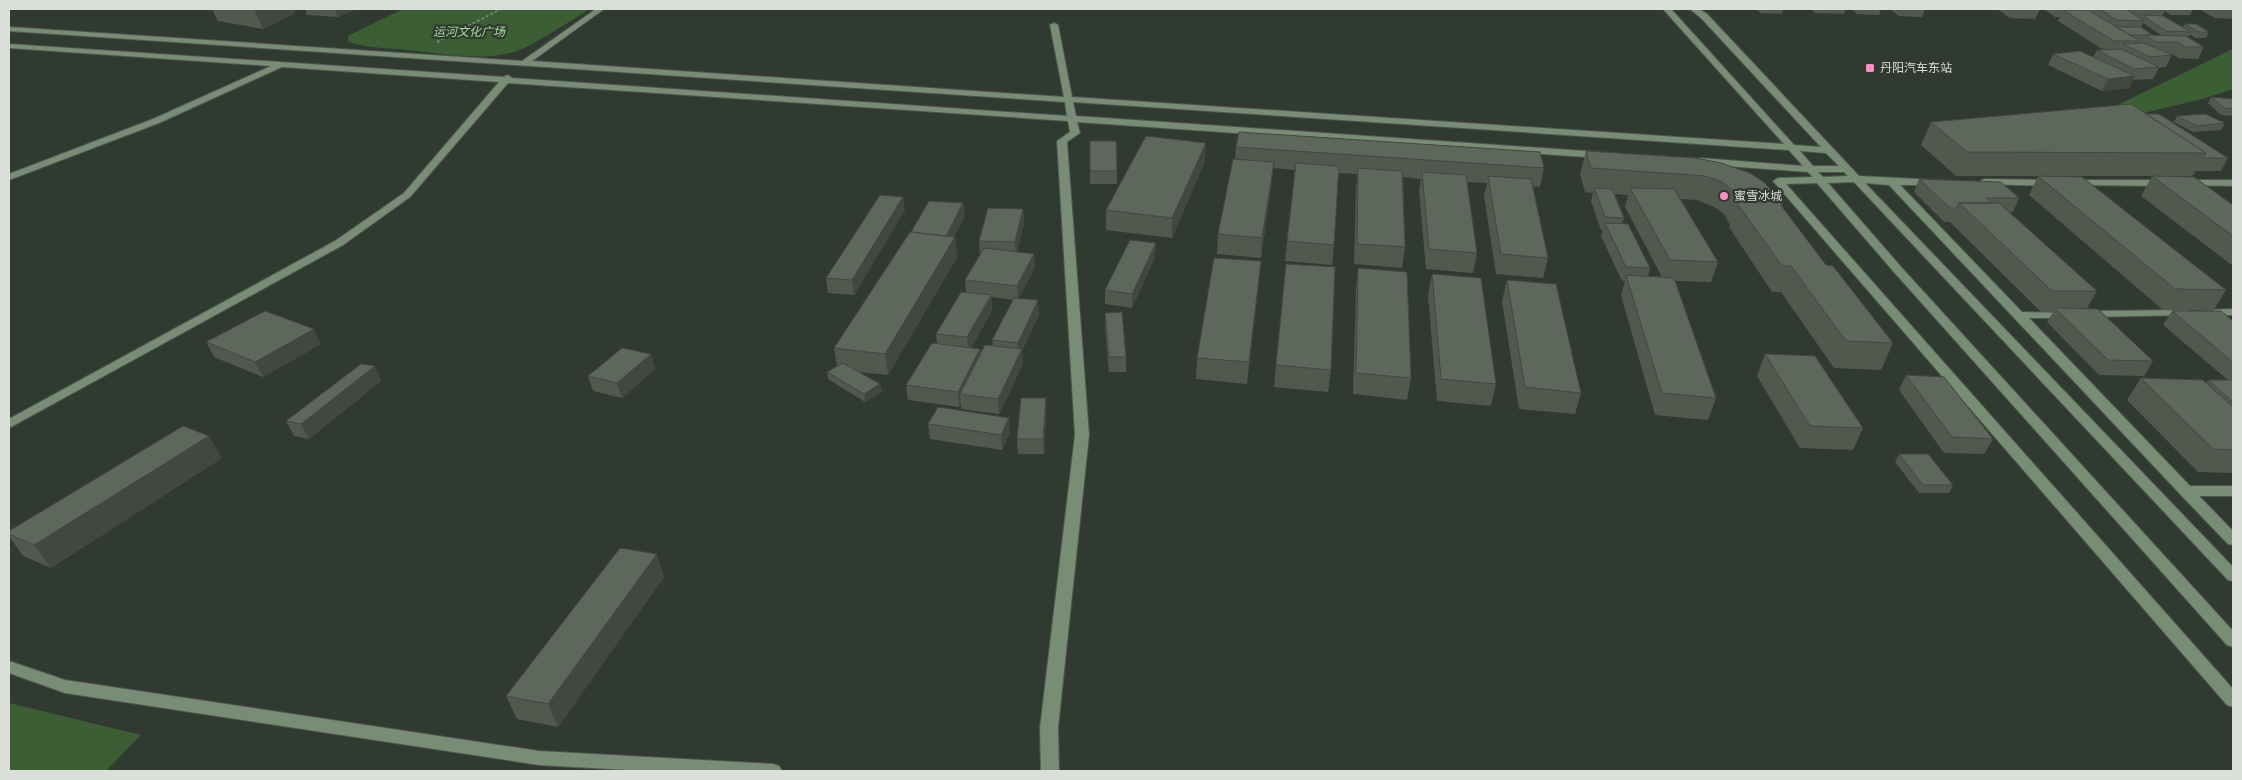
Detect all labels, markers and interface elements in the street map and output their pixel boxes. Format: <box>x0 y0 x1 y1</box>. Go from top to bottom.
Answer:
park label: 运河文化广场 <box>433 22 506 40</box>
place label: 丹阳汽车东站 <box>1880 58 1952 76</box>
marker: 丹阳汽车东站 <box>1864 62 1876 74</box>
place label: 蜜雪冰城 <box>1734 186 1782 204</box>
marker: 蜜雪冰城 <box>1718 190 1730 202</box>

